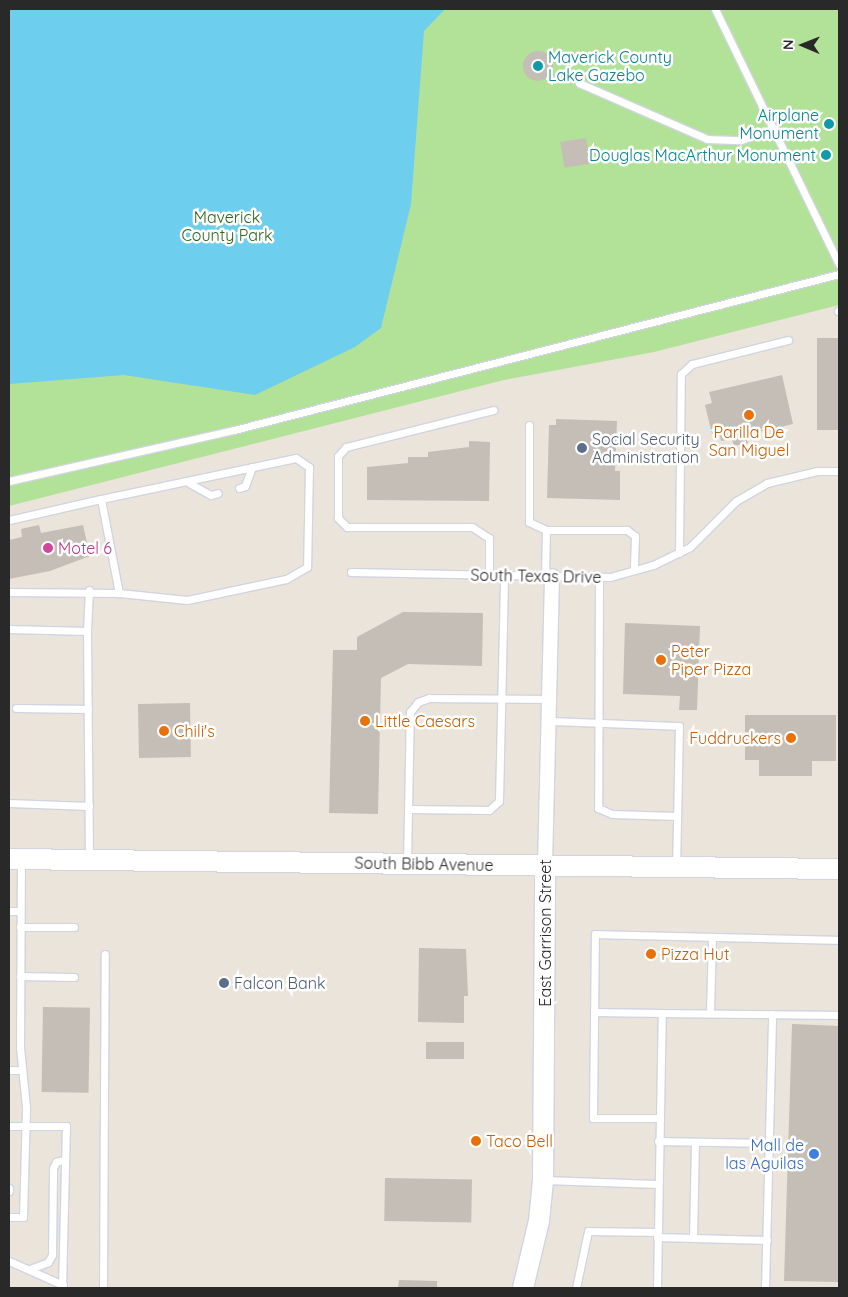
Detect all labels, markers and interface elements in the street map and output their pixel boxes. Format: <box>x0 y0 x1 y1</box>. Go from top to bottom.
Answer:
north arrow <box>778 20 828 70</box>
text: N <box>779 39 797 50</box>
place label: Maverick County Lake Gazebo <box>548 47 672 85</box>
marker: Maverick County Lake Gazebo <box>532 60 544 72</box>
place label: Airplane Monument <box>739 105 819 143</box>
marker: Airplane Monument <box>823 118 835 130</box>
place label: Douglas MacArthur Monument <box>589 145 816 165</box>
marker: Douglas MacArthur Monument <box>820 149 832 161</box>
park label: Maverick County Park <box>181 207 273 245</box>
marker: Parilla De San Miguel <box>743 409 755 421</box>
place label: Parilla De San Miguel <box>709 422 789 460</box>
place label: Social Security Administration <box>592 429 700 467</box>
marker: Social Security Administration <box>576 442 588 454</box>
place label: Motel 6 <box>58 538 112 558</box>
marker: Motel 6 <box>42 542 54 554</box>
street label: South Texas Drive <box>470 565 602 587</box>
place label: Peter Piper Pizza <box>671 641 751 679</box>
marker: Peter Piper Pizza <box>655 654 667 666</box>
place label: Little Caesars <box>375 711 475 731</box>
marker: Little Caesars <box>359 715 371 727</box>
place label: Chili's <box>174 721 215 741</box>
marker: Chili's <box>158 725 170 737</box>
place label: Fuddruckers <box>689 728 781 748</box>
marker: Fuddruckers <box>785 732 797 744</box>
street label: South Bibb Avenue <box>354 853 494 875</box>
street label: East Garrison Street <box>535 859 555 1007</box>
place label: Pizza Hut <box>661 944 729 964</box>
marker: Pizza Hut <box>645 948 657 960</box>
place label: Falcon Bank <box>234 973 325 993</box>
marker: Falcon Bank <box>218 977 230 989</box>
place label: Taco Bell <box>486 1131 553 1151</box>
marker: Taco Bell <box>470 1135 482 1147</box>
place label: Mall de las Aguilas <box>725 1135 804 1173</box>
marker: Mall de las Aguilas <box>808 1148 820 1160</box>

